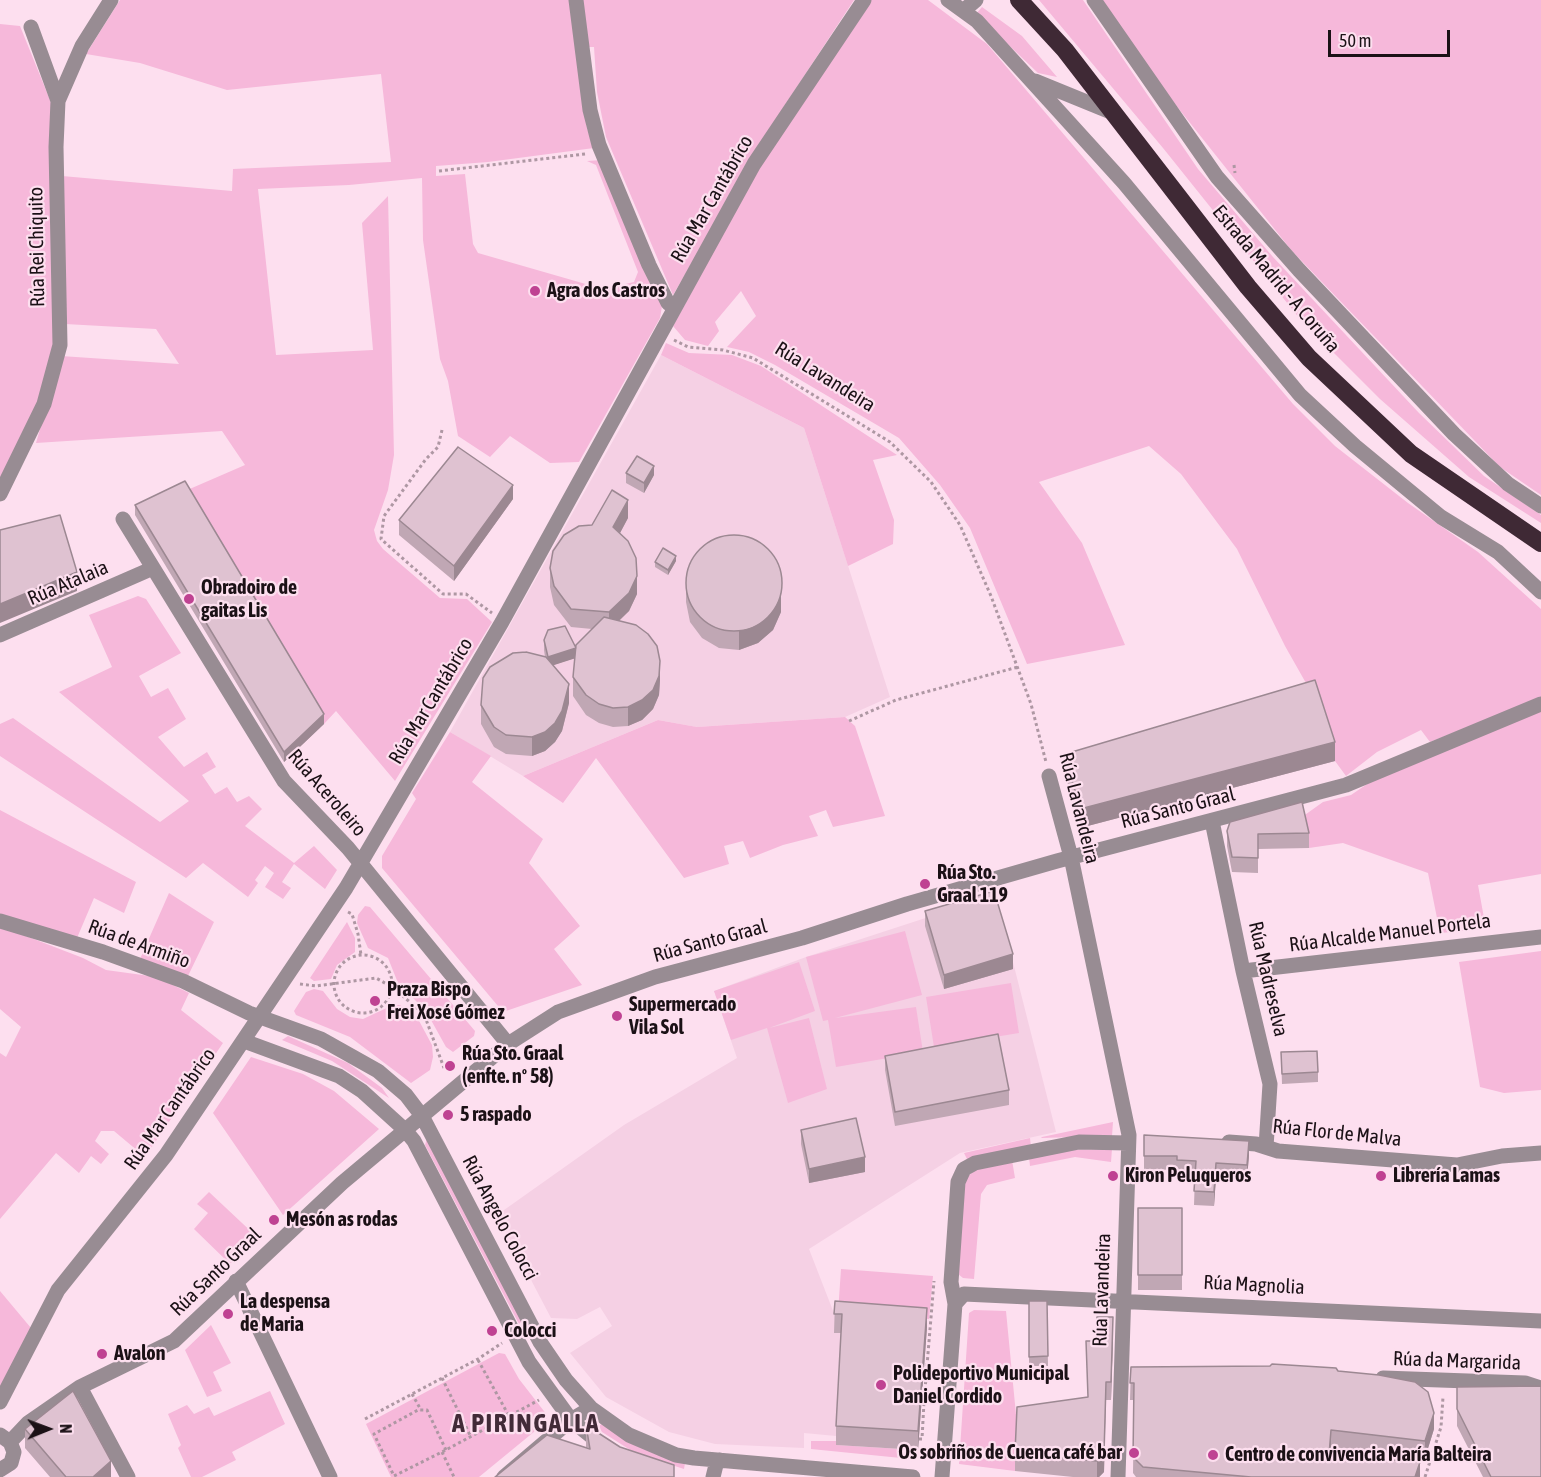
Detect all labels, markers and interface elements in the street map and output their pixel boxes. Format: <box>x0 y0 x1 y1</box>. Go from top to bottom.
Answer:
scale bar <box>1331 18 1452 56</box>
text: 50 m <box>1339 30 1371 51</box>
street label: Rúa Mar Cantábrico <box>666 131 758 267</box>
street label: Rúa Rei Chiquito <box>24 187 50 307</box>
street label: Estrada Madrid - A Coruña <box>1207 200 1345 358</box>
place label: Agra dos Castros <box>547 279 665 303</box>
marker: Agra dos Castros <box>528 284 542 298</box>
street label: Rúa Lavandeira <box>770 337 880 417</box>
street label: Rúa Atalaia <box>24 555 112 611</box>
place label: Obradoiro de gaitas Lis <box>201 576 297 623</box>
marker: Obradoiro de gaitas Lis <box>182 592 196 606</box>
street label: Rúa Mar Cantábrico <box>384 634 478 768</box>
street label: Rúa Aceroleiro <box>283 745 371 841</box>
street label: Rúa Lavandeira <box>1054 750 1104 866</box>
street label: Rúa Santo Graal <box>1118 782 1238 834</box>
place label: Rúa Sto. Graal 119 <box>937 861 1008 908</box>
marker: Rúa Sto. Graal 119 <box>918 877 932 891</box>
street label: Rúa Alcalde Manuel Portela <box>1288 909 1492 957</box>
street label: Rúa de Armiño <box>85 914 193 974</box>
street label: Rúa Santo Graal <box>650 914 770 968</box>
street label: Rúa Madreselva <box>1243 919 1293 1039</box>
place label: Praza Bispo Frei Xosé Gómez <box>387 978 505 1025</box>
place label: Supermercado Vila Sol <box>629 993 736 1040</box>
marker: Praza Bispo Frei Xosé Gómez <box>368 994 382 1008</box>
marker: Supermercado Vila Sol <box>610 1009 624 1023</box>
place label: Rúa Sto. Graal (enfte. nº 58) <box>462 1042 563 1089</box>
street label: Rúa Mar Cantábrico <box>119 1044 221 1174</box>
marker: Rúa Sto. Graal (enfte. nº 58) <box>443 1059 457 1073</box>
place label: 5 raspado <box>460 1103 532 1127</box>
marker: 5 raspado <box>441 1108 455 1122</box>
street label: Rúa Flor de Malva <box>1271 1114 1403 1152</box>
street label: Rúa Angelo Colocci <box>457 1151 543 1285</box>
place label: Kiron Peluqueros <box>1125 1164 1251 1188</box>
place label: Librería Lamas <box>1393 1164 1500 1188</box>
marker: Kiron Peluqueros <box>1106 1169 1120 1183</box>
marker: Librería Lamas <box>1374 1169 1388 1183</box>
place label: Mesón as rodas <box>286 1208 398 1232</box>
marker: Mesón as rodas <box>267 1213 281 1227</box>
street label: Rúa Santo Graal <box>166 1223 266 1321</box>
street label: Rúa Lavandeira <box>1088 1233 1116 1347</box>
street label: Rúa Magnolia <box>1203 1270 1305 1300</box>
place label: La despensa de Maria <box>240 1290 330 1337</box>
marker: La despensa de Maria <box>221 1307 235 1321</box>
place label: Colocci <box>504 1319 556 1343</box>
marker: Colocci <box>485 1324 499 1338</box>
place label: Avalon <box>114 1342 165 1366</box>
marker: Avalon <box>95 1347 109 1361</box>
street label: Rúa da Margarida <box>1393 1347 1521 1375</box>
place label: Polideportivo Municipal Daniel Cordido <box>893 1362 1069 1409</box>
marker: Polideportivo Municipal Daniel Cordido <box>874 1378 888 1392</box>
north arrow <box>18 1399 78 1459</box>
district label: A PIRINGALLA <box>452 1408 600 1440</box>
text: N <box>57 1424 75 1434</box>
place label: Os sobriños de Cuenca café bar <box>898 1441 1122 1465</box>
place label: Centro de convivencia María Balteira <box>1225 1443 1491 1467</box>
marker: Os sobriños de Cuenca café bar <box>1127 1446 1141 1460</box>
marker: Centro de convivencia María Balteira <box>1206 1448 1220 1462</box>

